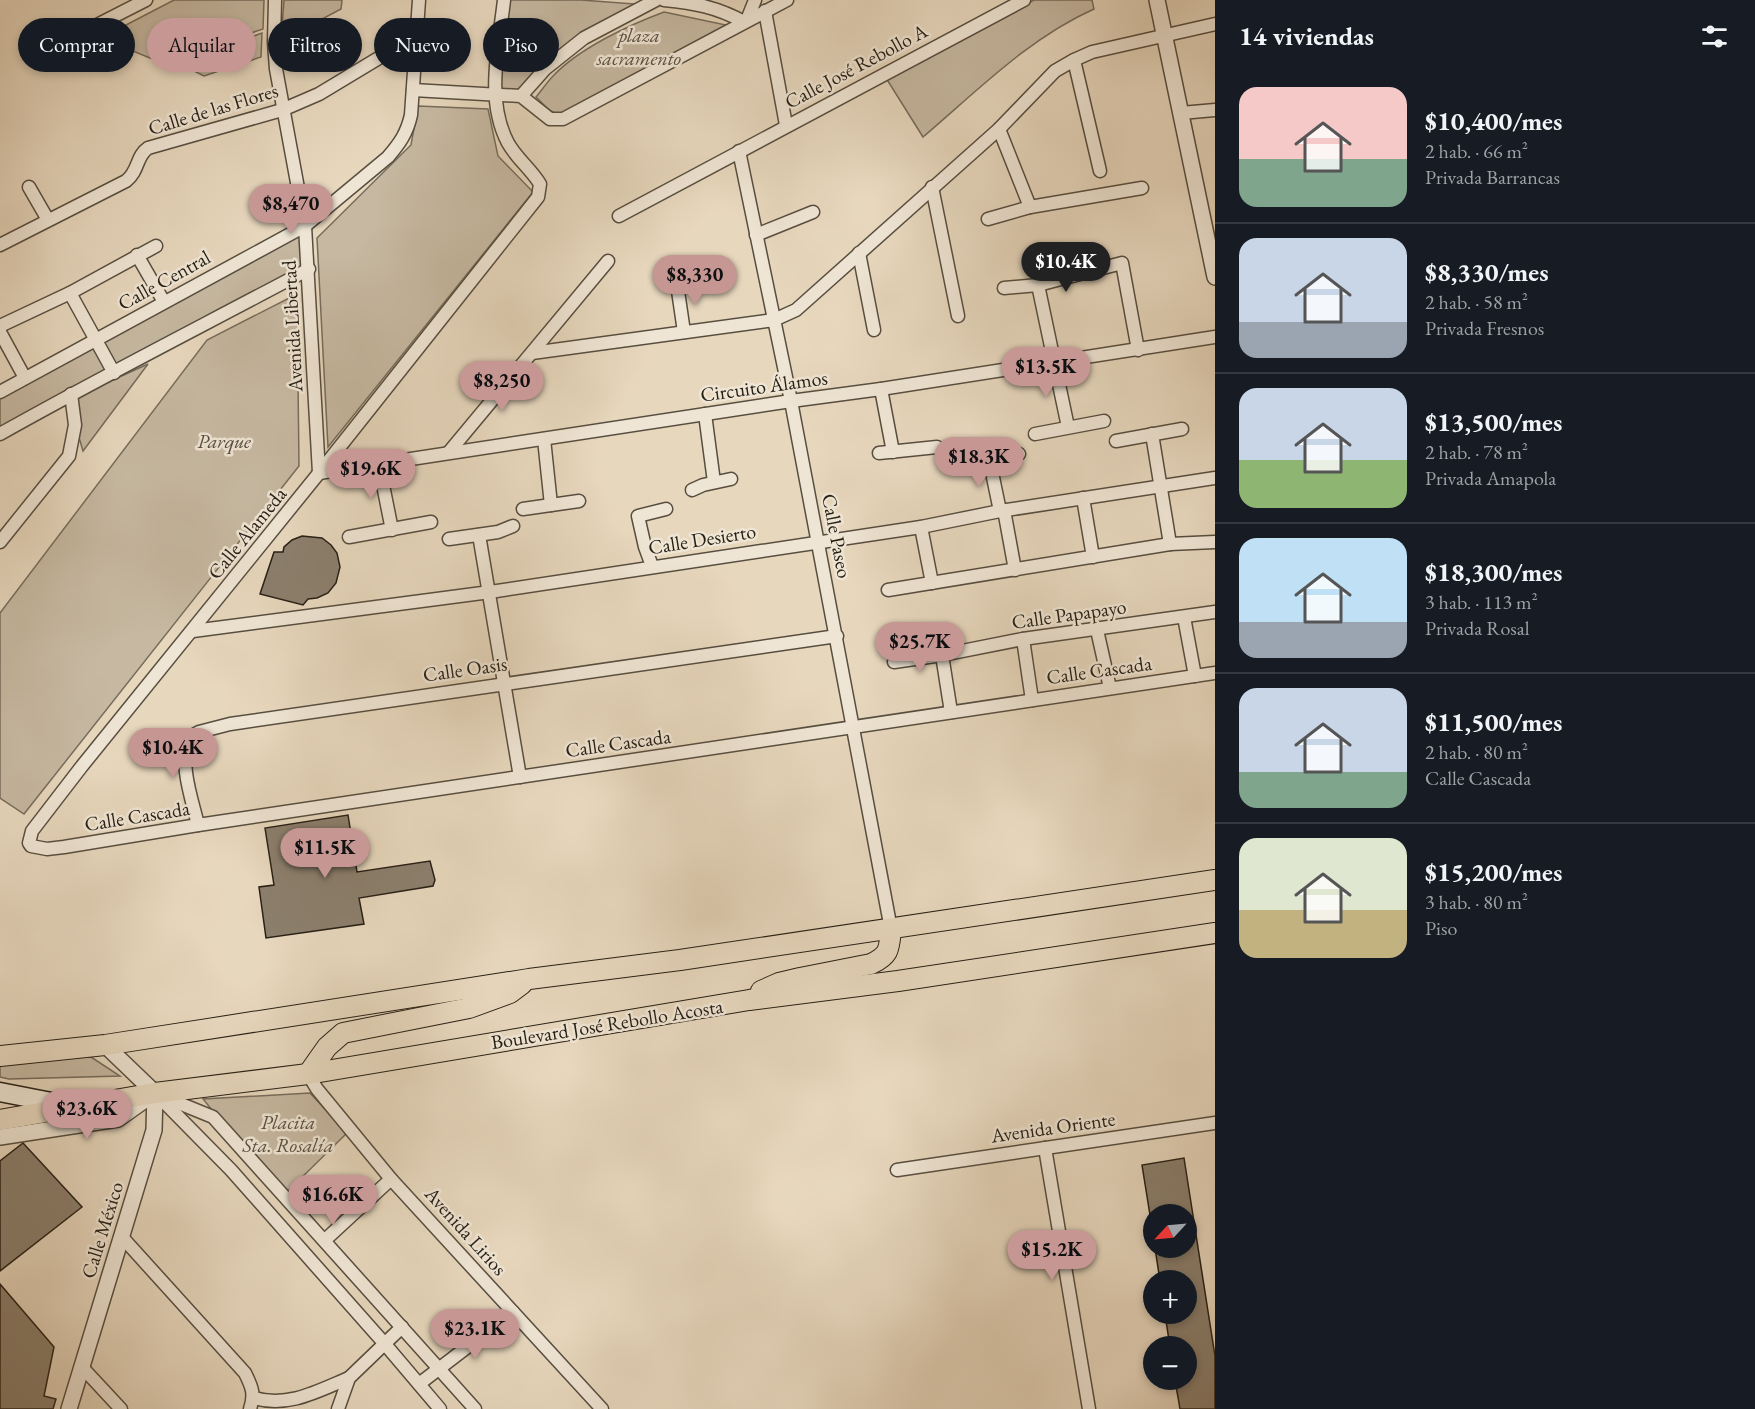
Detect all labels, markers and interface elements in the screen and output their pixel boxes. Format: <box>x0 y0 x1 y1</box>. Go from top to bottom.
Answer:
street label: Calle José Rebollo A <box>780 17 932 115</box>
chip: Comprar <box>18 18 135 72</box>
chip: Alquilar <box>147 18 256 72</box>
chip: Filtros <box>268 18 362 72</box>
chip: Nuevo <box>374 18 471 72</box>
chip: Piso <box>483 18 559 72</box>
text: 14 viviendas <box>1239 19 1374 53</box>
icon: filters <box>1698 20 1731 53</box>
park label: plaza sacramento <box>596 22 682 71</box>
street label: Calle de las Flores <box>145 77 281 141</box>
text: $10,400/mes <box>1425 104 1562 138</box>
icon: home <box>1287 111 1359 183</box>
text: 2 hab. · 66 m² <box>1425 138 1528 164</box>
text: Privada Barrancas <box>1425 164 1560 190</box>
pin: $8,470 <box>242 184 340 235</box>
text: $8,470 <box>263 190 319 216</box>
pin: $10.4K <box>1017 242 1115 293</box>
street label: Calle Central <box>113 244 215 316</box>
text: $10.4K <box>1035 248 1097 274</box>
pin: $8,330 <box>646 255 744 306</box>
text: $8,330/mes <box>1425 255 1549 289</box>
street label: Avenida Libertad <box>276 259 308 393</box>
text: $8,330 <box>667 261 723 287</box>
icon: home <box>1287 262 1359 334</box>
text: 2 hab. · 58 m² <box>1425 289 1528 315</box>
text: Privada Fresnos <box>1425 315 1544 341</box>
pin: $13.5K <box>997 347 1095 398</box>
text: $13.5K <box>1015 353 1077 379</box>
pin: $8,250 <box>453 361 551 412</box>
street label: Circuito Álamos <box>699 364 829 408</box>
text: $8,250 <box>474 367 530 393</box>
text: $13,500/mes <box>1425 405 1562 439</box>
icon: home <box>1287 412 1359 484</box>
park label: Parque <box>197 428 251 455</box>
pin: $18.3K <box>930 437 1028 488</box>
text: 2 hab. · 78 m² <box>1425 439 1528 465</box>
text: $18.3K <box>948 443 1010 469</box>
pin: $19.6K <box>322 449 420 500</box>
text: $19.6K <box>340 455 402 481</box>
text: Privada Amapola <box>1425 465 1556 491</box>
street label: Calle Alameda <box>202 481 292 584</box>
street label: Calle Paseo <box>816 492 858 581</box>
street label: Calle Desierto <box>646 518 758 560</box>
text: $18,300/mes <box>1425 555 1562 589</box>
icon: home <box>1287 562 1359 634</box>
text: 3 hab. · 113 m² <box>1425 589 1538 615</box>
street label: Calle Papapayo <box>1010 593 1128 635</box>
text: Privada Rosal <box>1425 615 1530 641</box>
pin: $25.7K <box>871 622 969 673</box>
text: $25.7K <box>889 628 951 654</box>
street label: Calle Oasis <box>421 650 509 688</box>
street label: Calle Cascada <box>1045 650 1153 690</box>
text: $11,500/mes <box>1425 705 1562 739</box>
icon: home <box>1287 712 1359 784</box>
street label: Calle Cascada <box>564 723 672 763</box>
pin: $10.4K <box>124 728 222 779</box>
text: $10.4K <box>142 734 204 760</box>
text: 2 hab. · 80 m² <box>1425 739 1528 765</box>
text: Calle Cascada <box>1425 765 1531 791</box>
street label: Calle Cascada <box>83 795 191 837</box>
pin: $11.5K <box>276 828 374 879</box>
text: $11.5K <box>294 834 356 860</box>
text: $15,200/mes <box>1425 855 1562 889</box>
icon: home <box>1287 862 1359 934</box>
text: 3 hab. · 80 m² <box>1425 889 1528 915</box>
text: Piso <box>1425 915 1457 941</box>
street label: Boulevard José Rebollo Acosta <box>489 993 725 1055</box>
pin: $23.6K <box>38 1089 136 1140</box>
text: $23.6K <box>56 1095 118 1121</box>
street label: Avenida Oriente <box>988 1105 1117 1149</box>
park label: Placita Sta. Rosalía <box>242 1109 334 1158</box>
pin: $16.6K <box>284 1175 382 1226</box>
street label: Calle México <box>75 1178 129 1282</box>
street label: Avenida Lirios <box>419 1180 513 1281</box>
text: $16.6K <box>302 1181 364 1207</box>
north arrow <box>1143 1204 1197 1258</box>
map controls <box>1143 1204 1197 1390</box>
pin: $15.2K <box>1003 1230 1101 1281</box>
text: $15.2K <box>1021 1236 1083 1262</box>
button: + <box>1143 1270 1197 1324</box>
pin: $23.1K <box>426 1309 524 1360</box>
text: $23.1K <box>444 1315 506 1341</box>
button: − <box>1143 1336 1197 1390</box>

